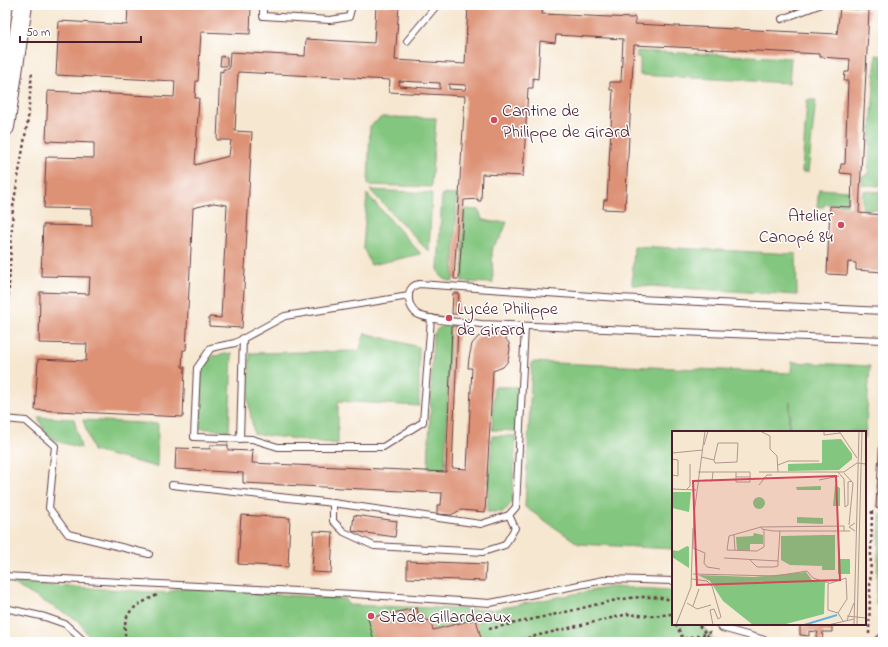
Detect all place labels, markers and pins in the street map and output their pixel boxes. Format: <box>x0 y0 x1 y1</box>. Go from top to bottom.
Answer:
place label: Cantine de Philippe de Girard <box>502 99 630 146</box>
marker: Cantine de Philippe de Girard <box>489 115 499 125</box>
place label: Atelier Canopé 84 <box>759 204 834 251</box>
marker: Atelier Canopé 84 <box>836 220 846 230</box>
place label: Lycée Philippe de Girard <box>457 297 559 344</box>
marker: Lycée Philippe de Girard <box>444 313 454 323</box>
place label: Stade Gillardeaux <box>379 605 511 631</box>
marker: Stade Gillardeaux <box>366 611 376 621</box>

